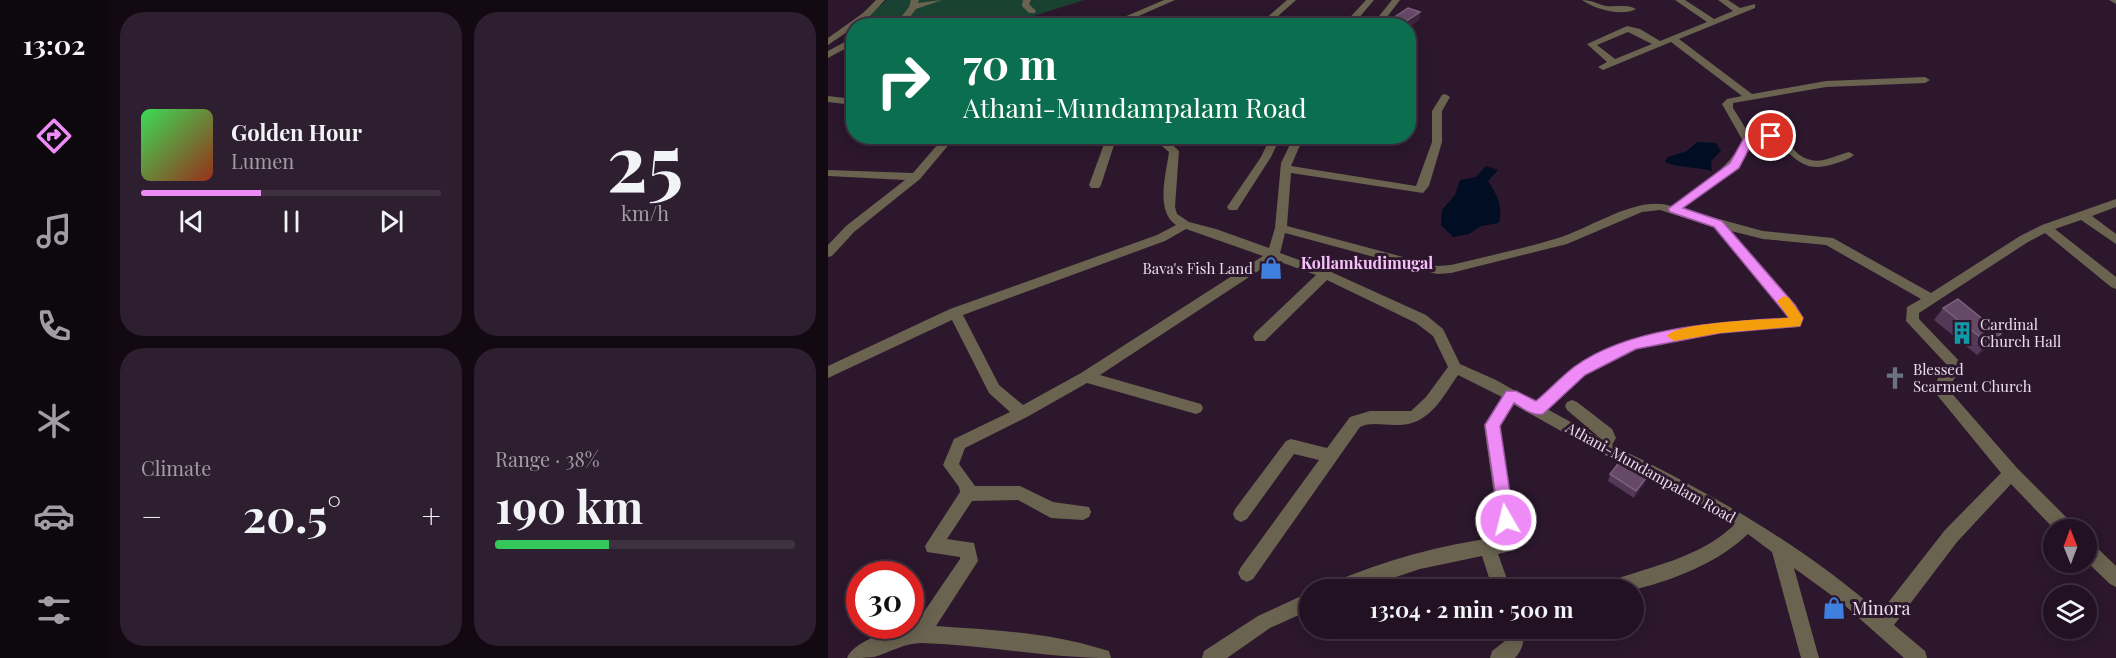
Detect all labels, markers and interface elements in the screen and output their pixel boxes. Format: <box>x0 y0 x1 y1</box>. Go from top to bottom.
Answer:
text: 13:02 <box>23 26 85 62</box>
text: 70 m <box>963 35 1057 91</box>
icon: right <box>864 42 942 120</box>
text: Athani-Mundampalam Road <box>963 89 1307 125</box>
text: 25 <box>607 108 683 212</box>
pin <box>1745 110 1796 161</box>
icon: directions <box>33 115 75 157</box>
text: Golden Hour <box>231 117 362 147</box>
icon: arrive <box>1754 119 1787 152</box>
text: Lumen <box>231 147 294 174</box>
text: km/h <box>621 199 669 226</box>
icon: previous <box>175 205 208 238</box>
icon: pause <box>275 205 308 238</box>
icon: next <box>375 205 408 238</box>
icon: music <box>33 210 75 252</box>
district label: Kollamkudimugal <box>1301 252 1433 273</box>
shop icon: Bava's Fish Land <box>1258 255 1284 281</box>
place label: Bava's Fish Land <box>1142 258 1253 278</box>
icon: phone <box>33 305 75 347</box>
place label: Cardinal Church Hall <box>1980 314 2061 351</box>
building icon: Cardinal Church Hall <box>1949 320 1975 346</box>
place label: Blessed Scarment Church <box>1913 359 2032 396</box>
church icon: Blessed Scarment Church <box>1882 365 1908 391</box>
icon: climate <box>33 400 75 442</box>
street label: Athani-Mundampalam Road <box>1562 416 1740 527</box>
text: Range · 38% <box>495 445 600 472</box>
text: Climate <box>141 454 211 481</box>
text: 190 km <box>495 475 643 535</box>
text: 20.5° <box>243 484 341 544</box>
position arrow <box>1474 488 1538 552</box>
text: − <box>141 493 162 537</box>
text: + <box>422 493 441 537</box>
icon: car <box>33 495 75 537</box>
north arrow <box>2043 519 2097 573</box>
map controls <box>2043 519 2097 639</box>
speed limit sign: 30 <box>846 561 924 639</box>
button: layers <box>2043 585 2097 639</box>
icon: filters <box>33 589 75 631</box>
text: 13:04 · 2 min · 500 m <box>1370 594 1573 624</box>
shop icon: Minora <box>1821 595 1847 621</box>
place label: Minora <box>1852 596 1911 620</box>

